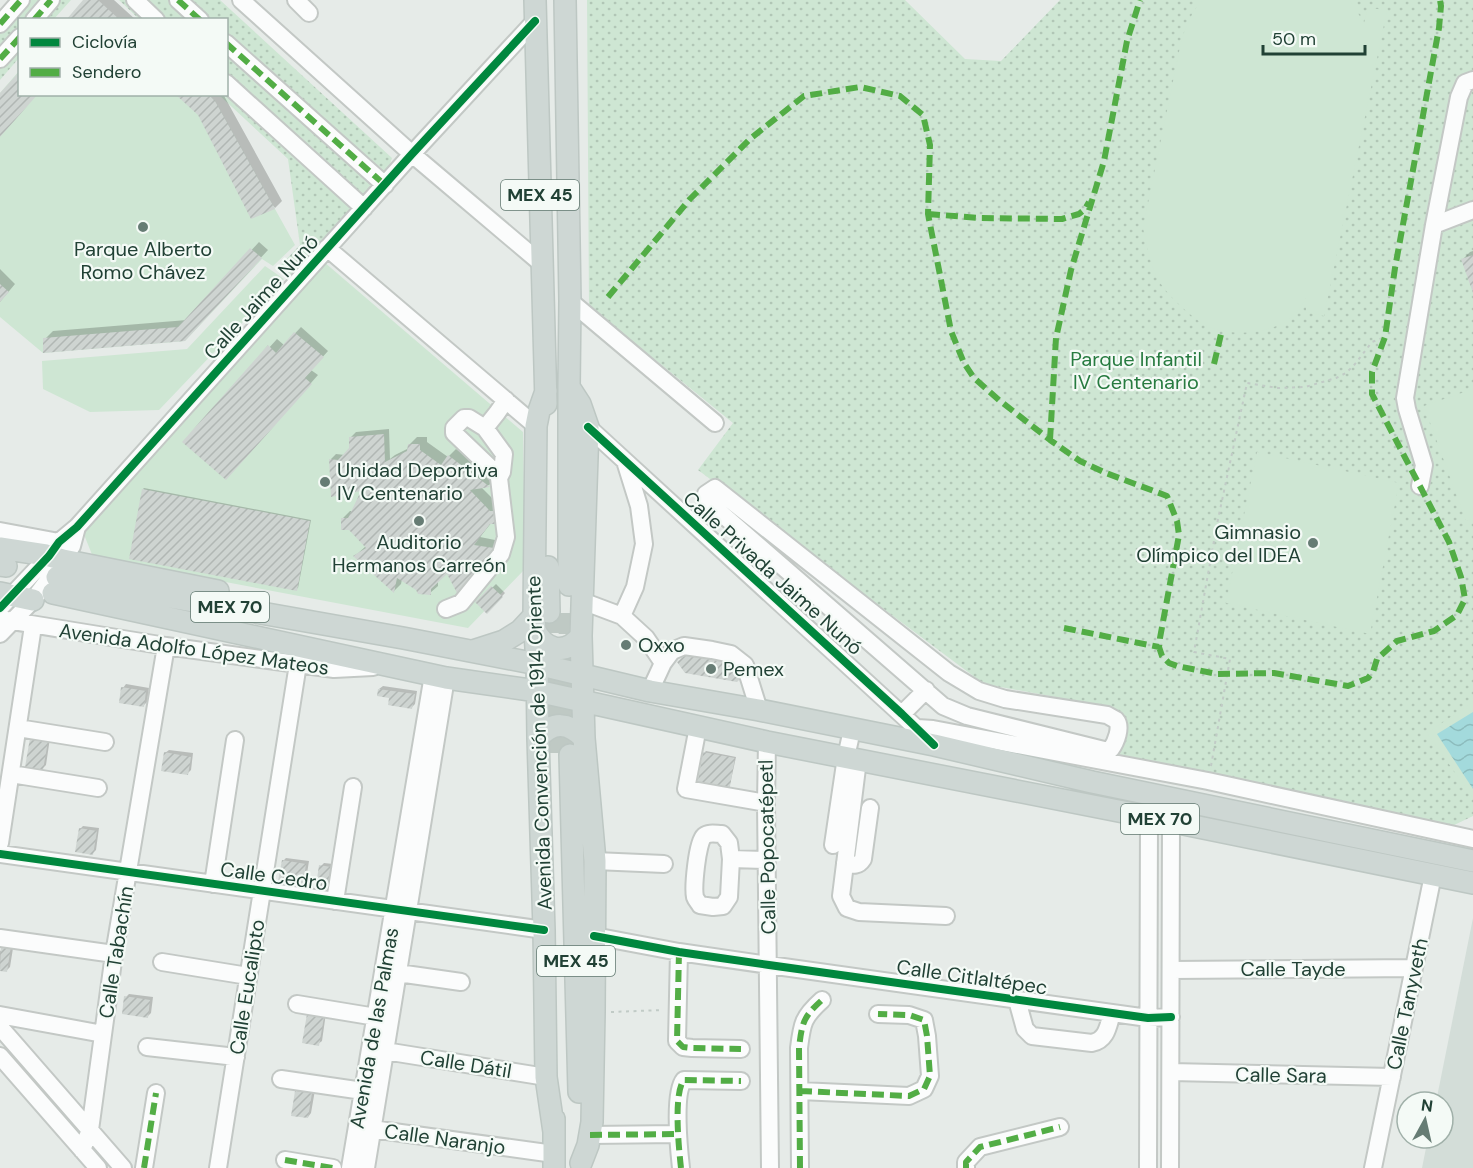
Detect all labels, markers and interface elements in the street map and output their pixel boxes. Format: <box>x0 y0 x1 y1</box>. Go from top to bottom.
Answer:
legend <box>18 18 228 96</box>
scale bar <box>1263 18 1365 56</box>
text: 50 m <box>1272 27 1316 51</box>
text: Ciclovía <box>72 30 137 54</box>
text: Sendero <box>72 60 142 84</box>
road number: MEX 45 <box>501 180 579 210</box>
marker: Parque Alberto Romo Chávez <box>136 220 150 234</box>
street label: Calle Jaime Nunó <box>198 229 324 365</box>
place label: Parque Alberto Romo Chávez <box>74 236 212 285</box>
park label: Parque Infantil IV Centenario <box>1070 346 1202 395</box>
place label: Unidad Deportiva IV Centenario <box>337 457 498 506</box>
marker: Unidad Deportiva IV Centenario <box>318 475 332 489</box>
street label: Calle Privada Jaime Nunó <box>678 485 868 661</box>
marker: Auditorio Hermanos Carreón <box>412 514 426 528</box>
place label: Gimnasio Olímpico del IDEA <box>1136 519 1301 568</box>
place label: Auditorio Hermanos Carreón <box>332 529 506 578</box>
marker: Gimnasio Olímpico del IDEA <box>1306 536 1320 550</box>
street label: Avenida Convención de 1914 Oriente <box>520 575 558 911</box>
road number: MEX 70 <box>191 592 269 622</box>
street label: Avenida Adolfo López Mateos <box>57 617 331 681</box>
place label: Oxxo <box>638 632 685 658</box>
marker: Oxxo <box>619 638 633 652</box>
place label: Pemex <box>723 656 784 682</box>
marker: Pemex <box>704 662 718 676</box>
street label: Calle Popocatépetl <box>752 759 782 935</box>
road number: MEX 70 <box>1121 804 1199 834</box>
street label: Calle Cedro <box>219 856 329 896</box>
street label: Calle Tabachín <box>93 884 139 1020</box>
street label: Calle Eucalipto <box>223 917 271 1057</box>
street label: Avenida de las Palmas <box>344 925 404 1131</box>
street label: Calle Tanyveth <box>1380 936 1434 1072</box>
road number: MEX 45 <box>537 946 615 976</box>
street label: Calle Citlaltépec <box>895 954 1049 1000</box>
street label: Calle Tayde <box>1240 956 1346 982</box>
street label: Calle Dátil <box>418 1044 514 1084</box>
street label: Calle Sara <box>1235 1061 1327 1089</box>
north arrow <box>1395 1090 1455 1150</box>
text: N <box>1420 1094 1434 1117</box>
street label: Calle Naranjo <box>383 1118 507 1160</box>

